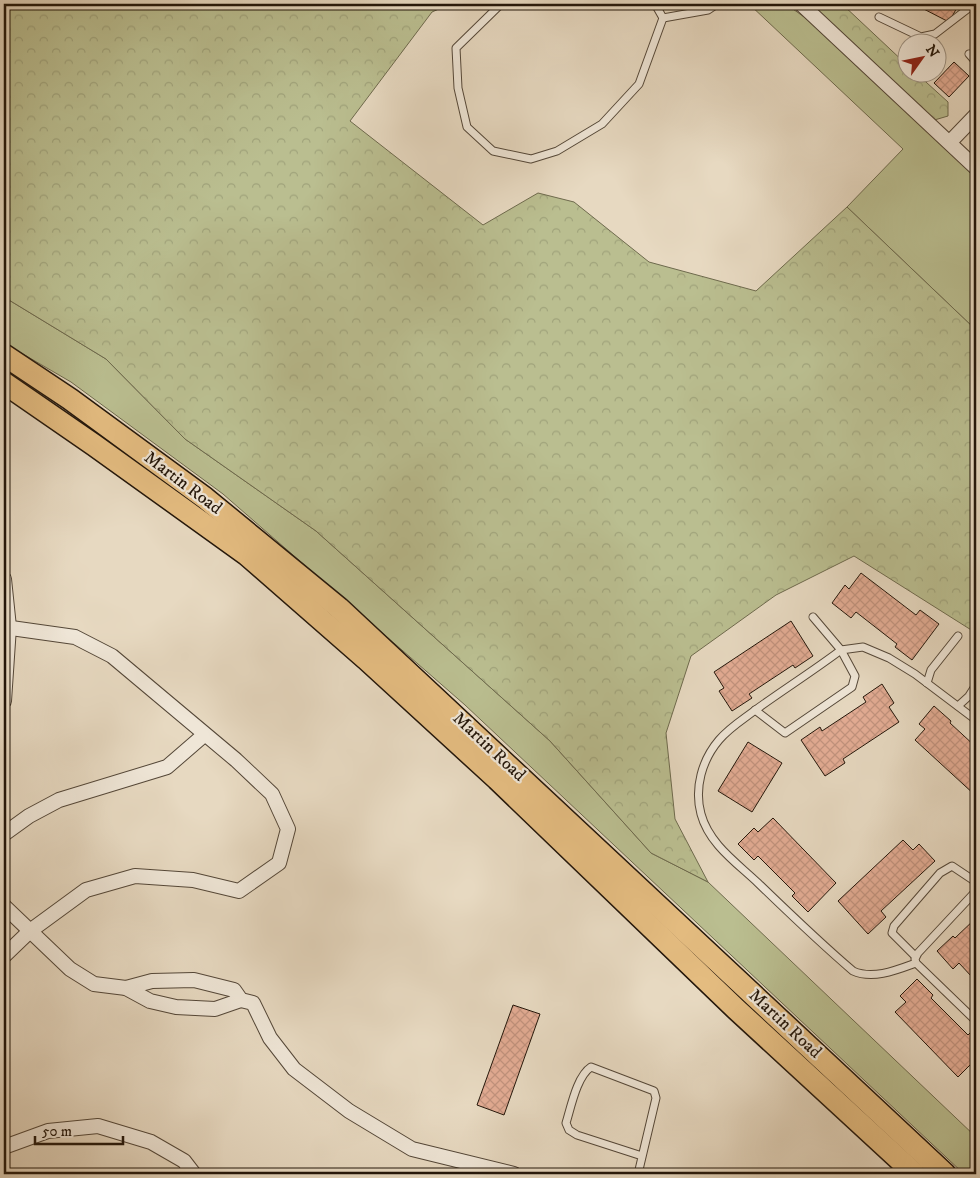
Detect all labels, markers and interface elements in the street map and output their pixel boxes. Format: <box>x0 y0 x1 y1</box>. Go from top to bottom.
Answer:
north arrow <box>898 32 948 82</box>
text: N <box>921 42 943 62</box>
street label: Martin Road <box>140 447 226 519</box>
street label: Martin Road <box>448 708 530 786</box>
street label: Martin Road <box>744 985 826 1063</box>
scale bar <box>35 1113 122 1145</box>
text: 50 m <box>42 1122 72 1141</box>

